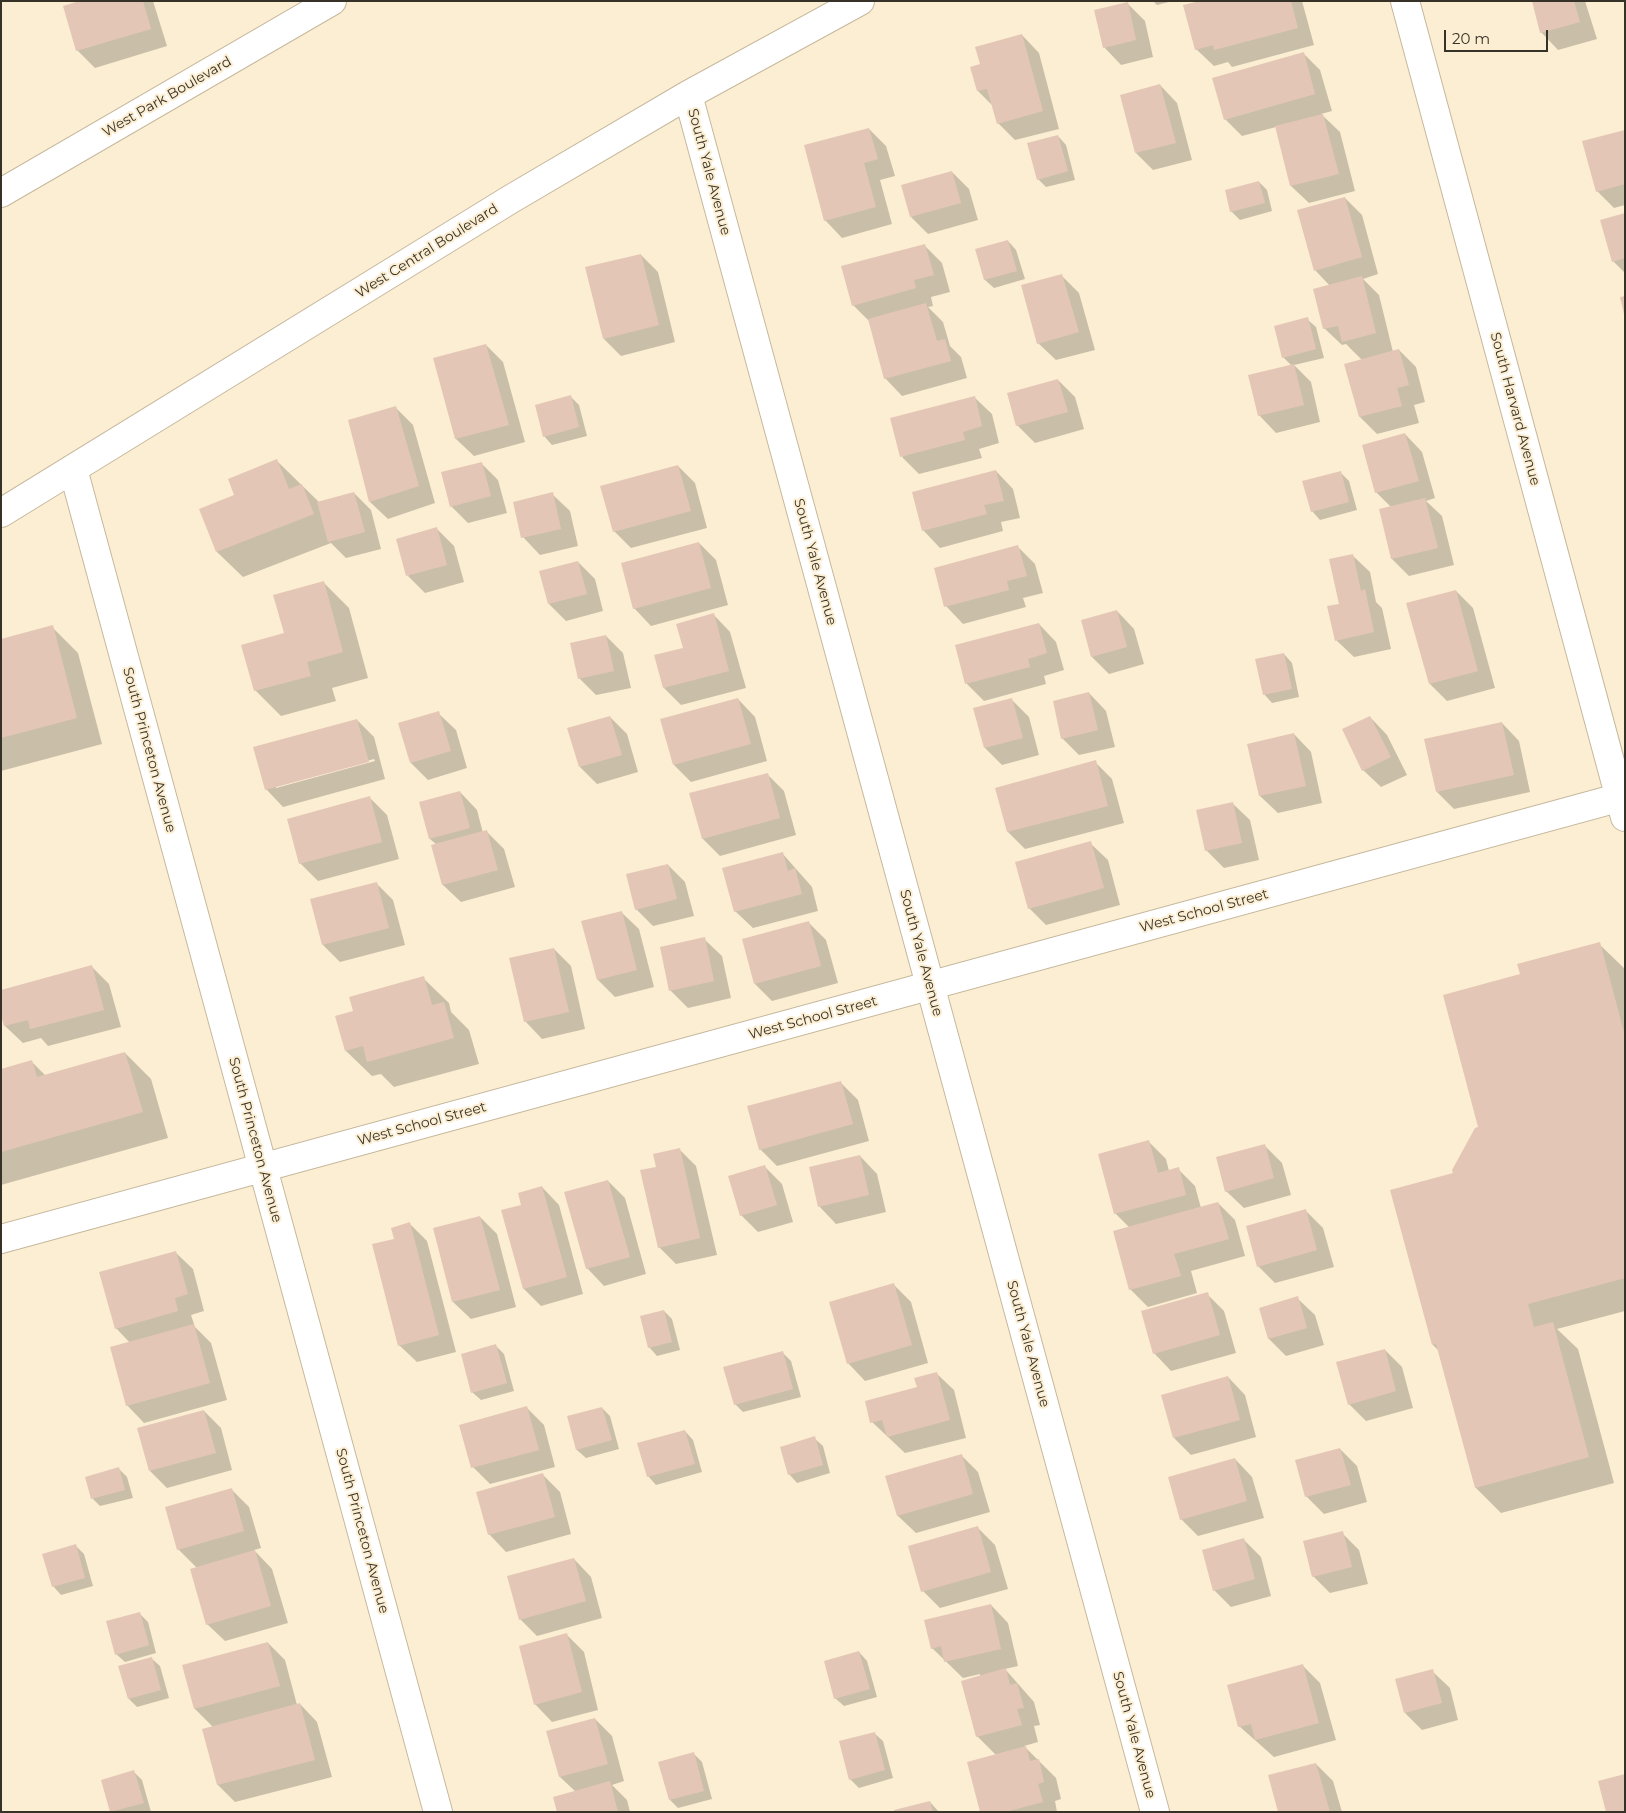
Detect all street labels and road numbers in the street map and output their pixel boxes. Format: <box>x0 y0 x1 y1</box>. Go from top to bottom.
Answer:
street label: West Park Boulevard <box>99 53 235 141</box>
street label: South Yale Avenue <box>684 107 734 237</box>
street label: West Central Boulevard <box>353 200 501 302</box>
street label: South Harvard Avenue <box>1486 330 1544 488</box>
street label: South Yale Avenue <box>790 497 840 627</box>
street label: South Princeton Avenue <box>119 665 179 835</box>
street label: West School Street <box>1138 886 1270 936</box>
street label: South Yale Avenue <box>896 888 946 1018</box>
street label: West School Street <box>747 993 879 1043</box>
street label: South Princeton Avenue <box>225 1055 285 1225</box>
street label: West School Street <box>356 1099 488 1149</box>
street label: South Yale Avenue <box>1003 1279 1053 1409</box>
street label: South Princeton Avenue <box>332 1446 392 1616</box>
street label: South Yale Avenue <box>1109 1670 1159 1800</box>

